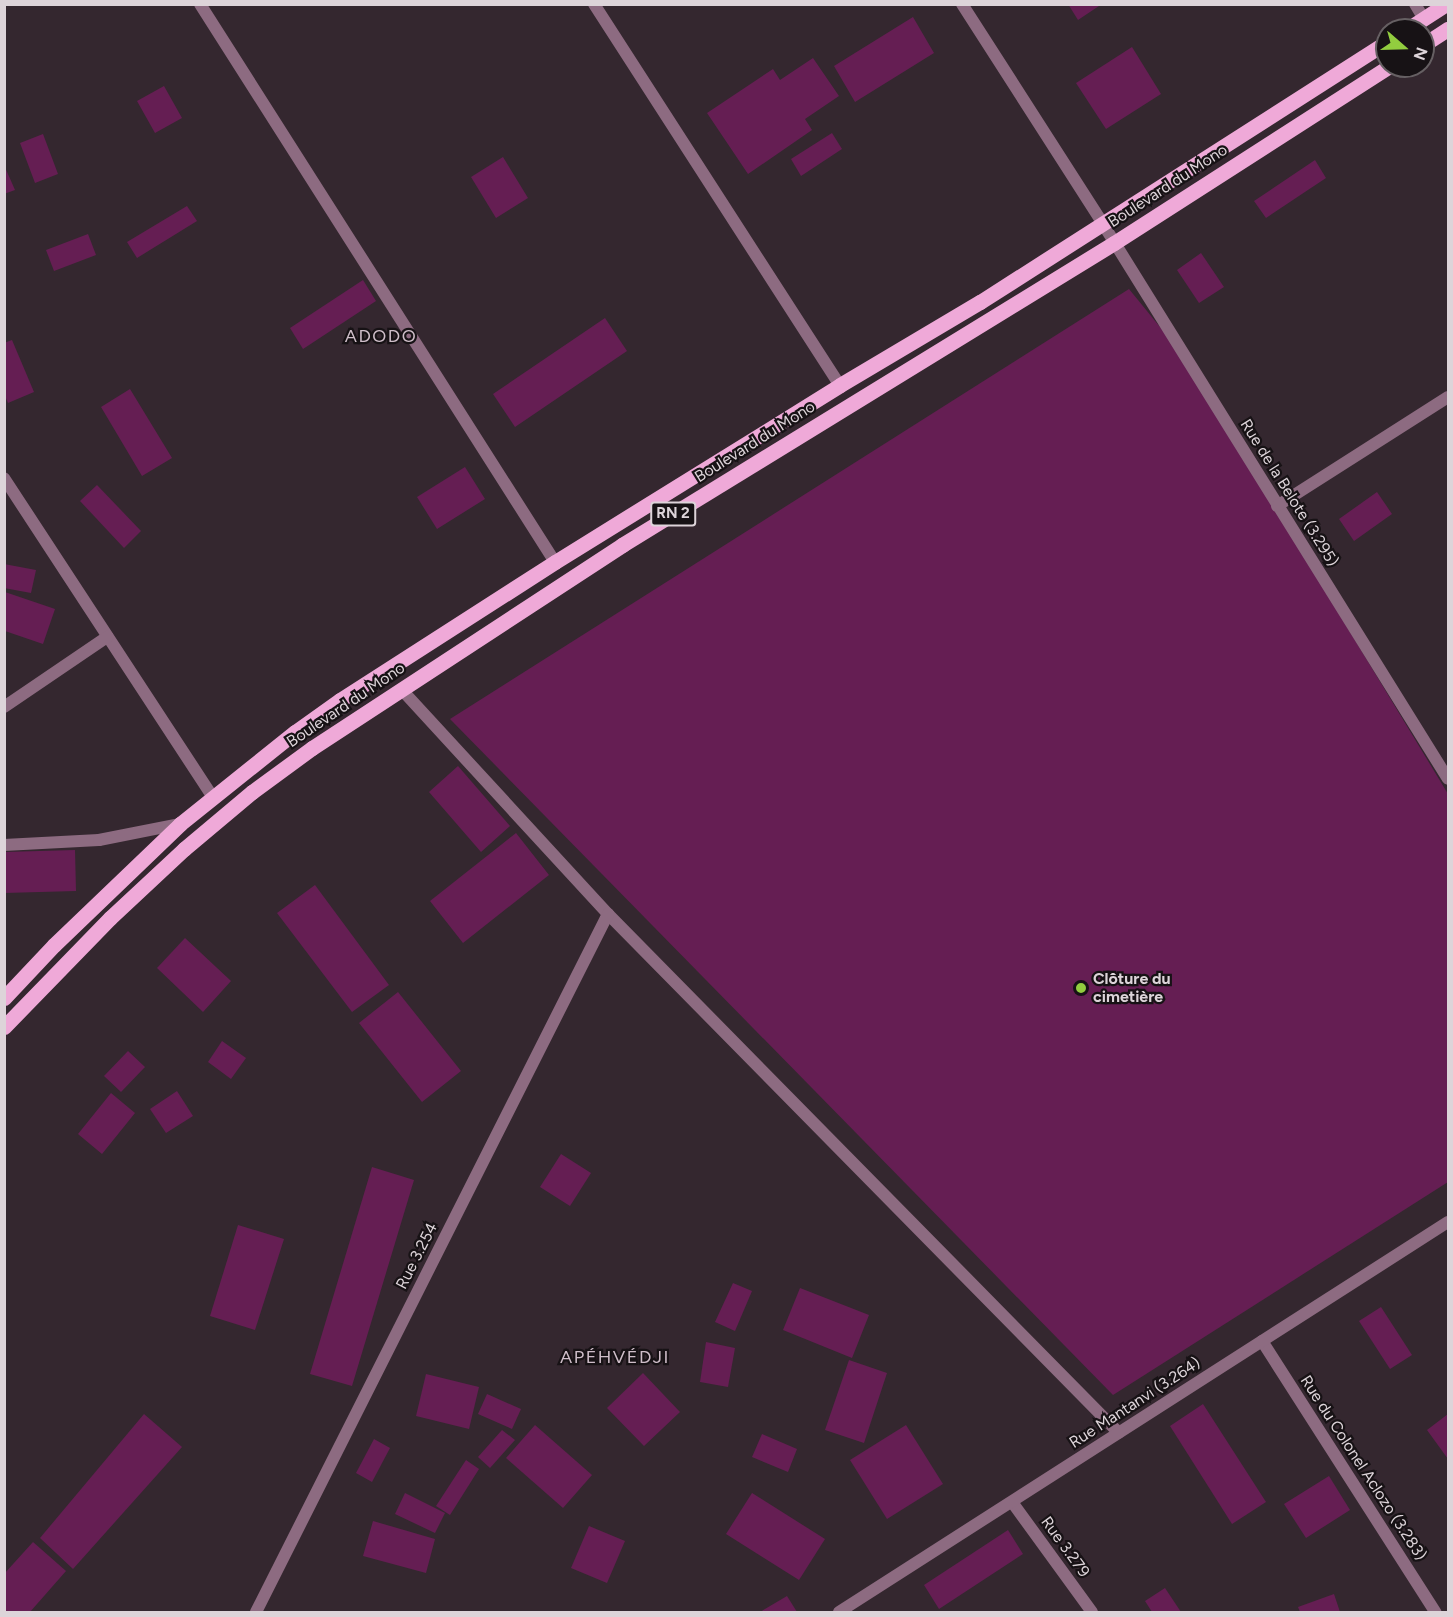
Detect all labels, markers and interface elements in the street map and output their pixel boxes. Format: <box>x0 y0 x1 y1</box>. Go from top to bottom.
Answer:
north arrow <box>1375 18 1435 78</box>
text: N <box>1409 45 1432 63</box>
street label: Boulevard du Mono <box>1105 140 1231 232</box>
district label: ADODO <box>345 325 417 347</box>
street label: Boulevard du Mono <box>691 397 819 487</box>
street label: Rue de la Belote (3.295) <box>1236 416 1342 570</box>
road number: RN 2 <box>649 502 697 526</box>
street label: Boulevard du Mono <box>283 658 409 752</box>
place label: Clôture du cimetière <box>1093 969 1171 1007</box>
marker: Clôture du cimetière <box>1074 981 1088 995</box>
street label: Rue 3.254 <box>392 1220 442 1292</box>
district label: APÉHVÉDJI <box>560 1346 670 1368</box>
street label: Rue Mantanvi (3.264) <box>1066 1353 1204 1453</box>
street label: Rue du Colonel Aclozo (3.283) <box>1296 1372 1430 1564</box>
street label: Rue 3.279 <box>1037 1513 1093 1581</box>

